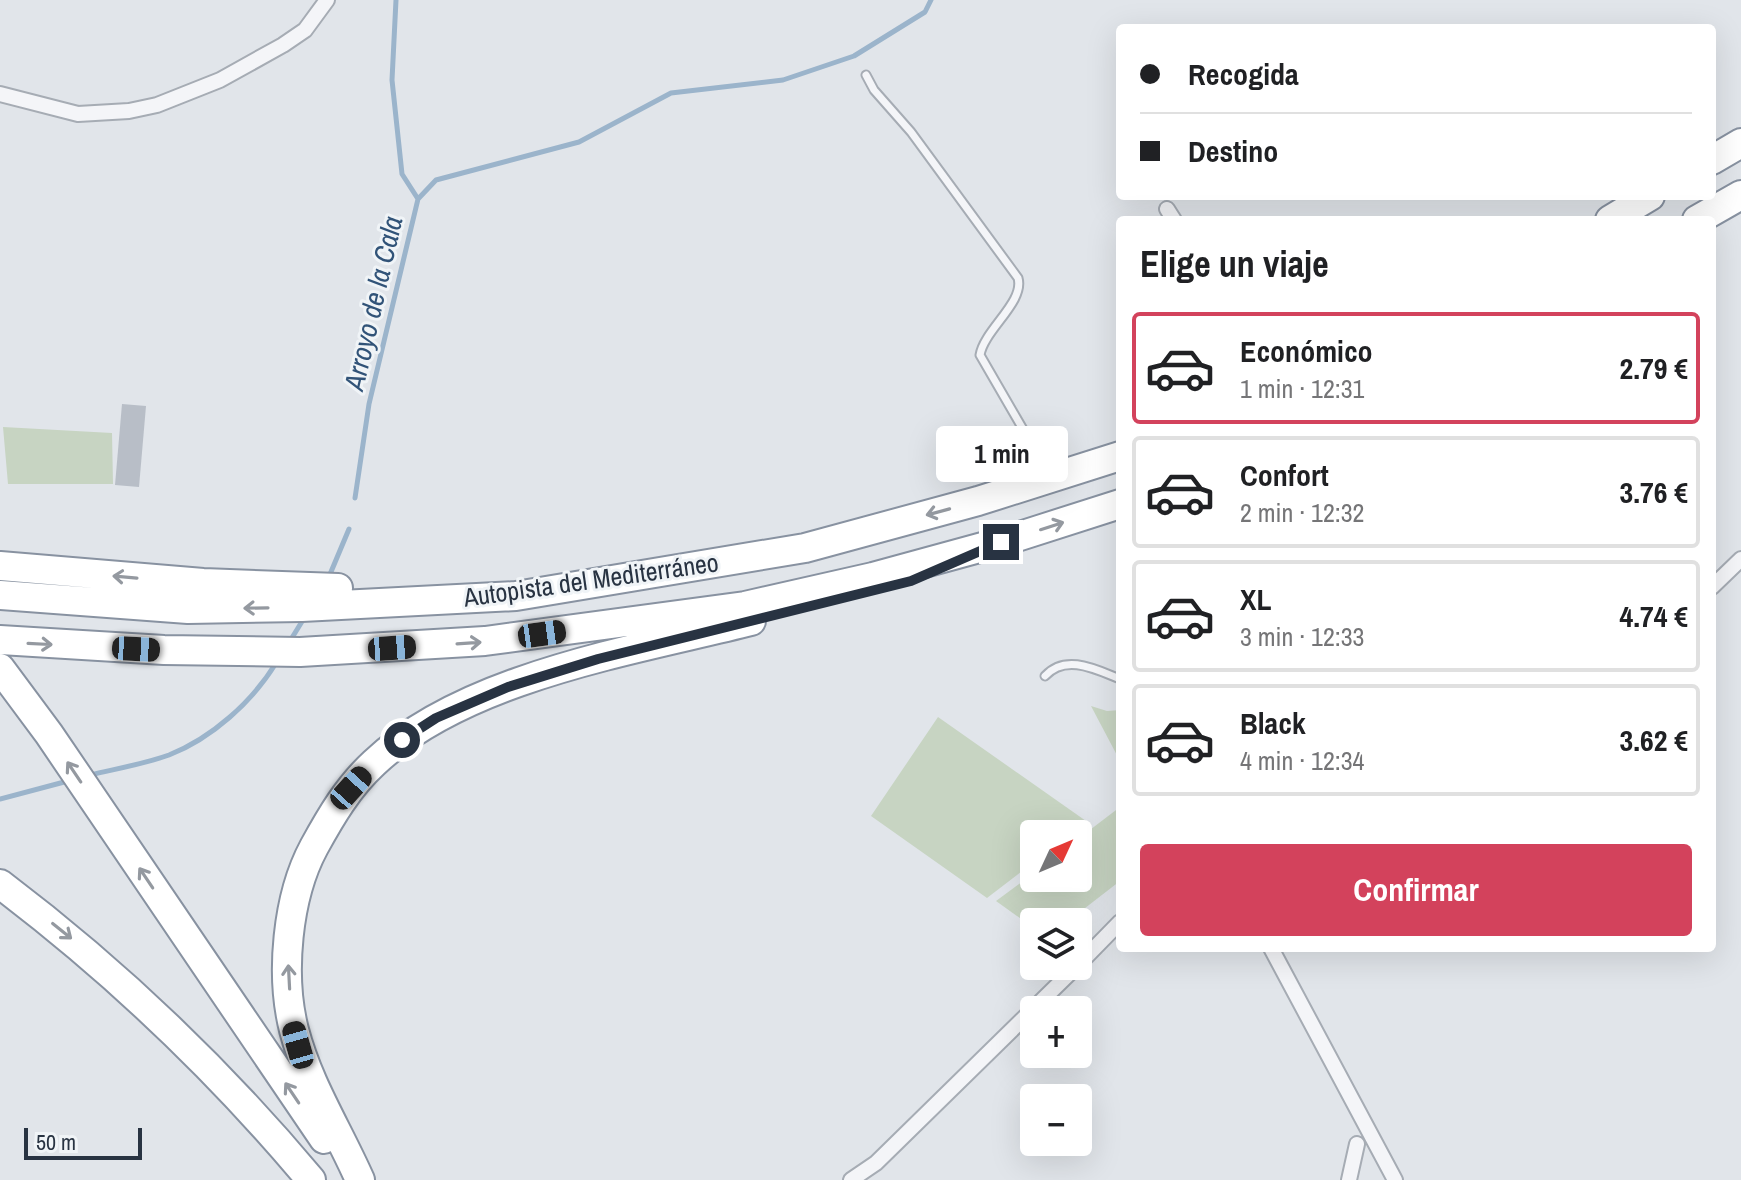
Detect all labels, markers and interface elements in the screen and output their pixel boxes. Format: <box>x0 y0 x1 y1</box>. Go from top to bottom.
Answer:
text: Recogida <box>1188 54 1299 94</box>
text: Destino <box>1188 131 1278 171</box>
water label: Arroyo de la Cala <box>334 212 411 396</box>
text: Elige un viaje <box>1140 240 1329 288</box>
text: Económico <box>1240 331 1373 371</box>
icon: car <box>1144 332 1216 404</box>
text: 2.79 € <box>1620 348 1688 388</box>
text: 1 min · 12:31 <box>1240 371 1364 406</box>
callout: 1 min <box>935 426 1067 482</box>
text: 1 min <box>974 436 1030 471</box>
text: Confort <box>1240 455 1329 495</box>
icon: car <box>1144 456 1216 528</box>
text: 3.76 € <box>1620 472 1688 512</box>
text: 2 min · 12:32 <box>1240 495 1364 530</box>
one-way arrow <box>926 505 952 520</box>
one-way arrow <box>1040 517 1065 532</box>
route end <box>983 524 1019 560</box>
street label: Autopista del Mediterráneo <box>460 544 721 615</box>
one-way arrow <box>112 569 139 584</box>
text: XL <box>1240 579 1271 619</box>
icon: car <box>1144 580 1216 652</box>
text: 4.74 € <box>1620 596 1688 636</box>
one-way arrow <box>243 600 270 616</box>
car <box>517 619 567 649</box>
text: 3 min · 12:33 <box>1240 619 1364 654</box>
car <box>367 634 417 662</box>
one-way arrow <box>455 635 482 650</box>
one-way arrow <box>26 636 53 651</box>
car <box>111 636 161 662</box>
text: Black <box>1240 703 1306 743</box>
icon: car <box>1144 704 1216 776</box>
text: 3.62 € <box>1620 720 1688 760</box>
route start <box>384 722 420 758</box>
text: 4 min · 12:34 <box>1240 743 1364 778</box>
one-way arrow <box>66 761 82 784</box>
car <box>326 762 376 814</box>
north arrow <box>1020 820 1092 892</box>
map controls <box>1020 820 1092 1156</box>
button: Confirmar <box>1140 844 1692 936</box>
one-way arrow <box>138 867 154 889</box>
button: layers <box>1020 908 1092 980</box>
one-way arrow <box>51 923 72 940</box>
one-way arrow <box>281 964 296 991</box>
button: + <box>1020 996 1092 1068</box>
car <box>280 1019 316 1071</box>
one-way arrow <box>284 1082 300 1104</box>
button: − <box>1020 1084 1092 1156</box>
scale bar <box>24 1124 142 1160</box>
text: 50 m <box>36 1127 76 1157</box>

